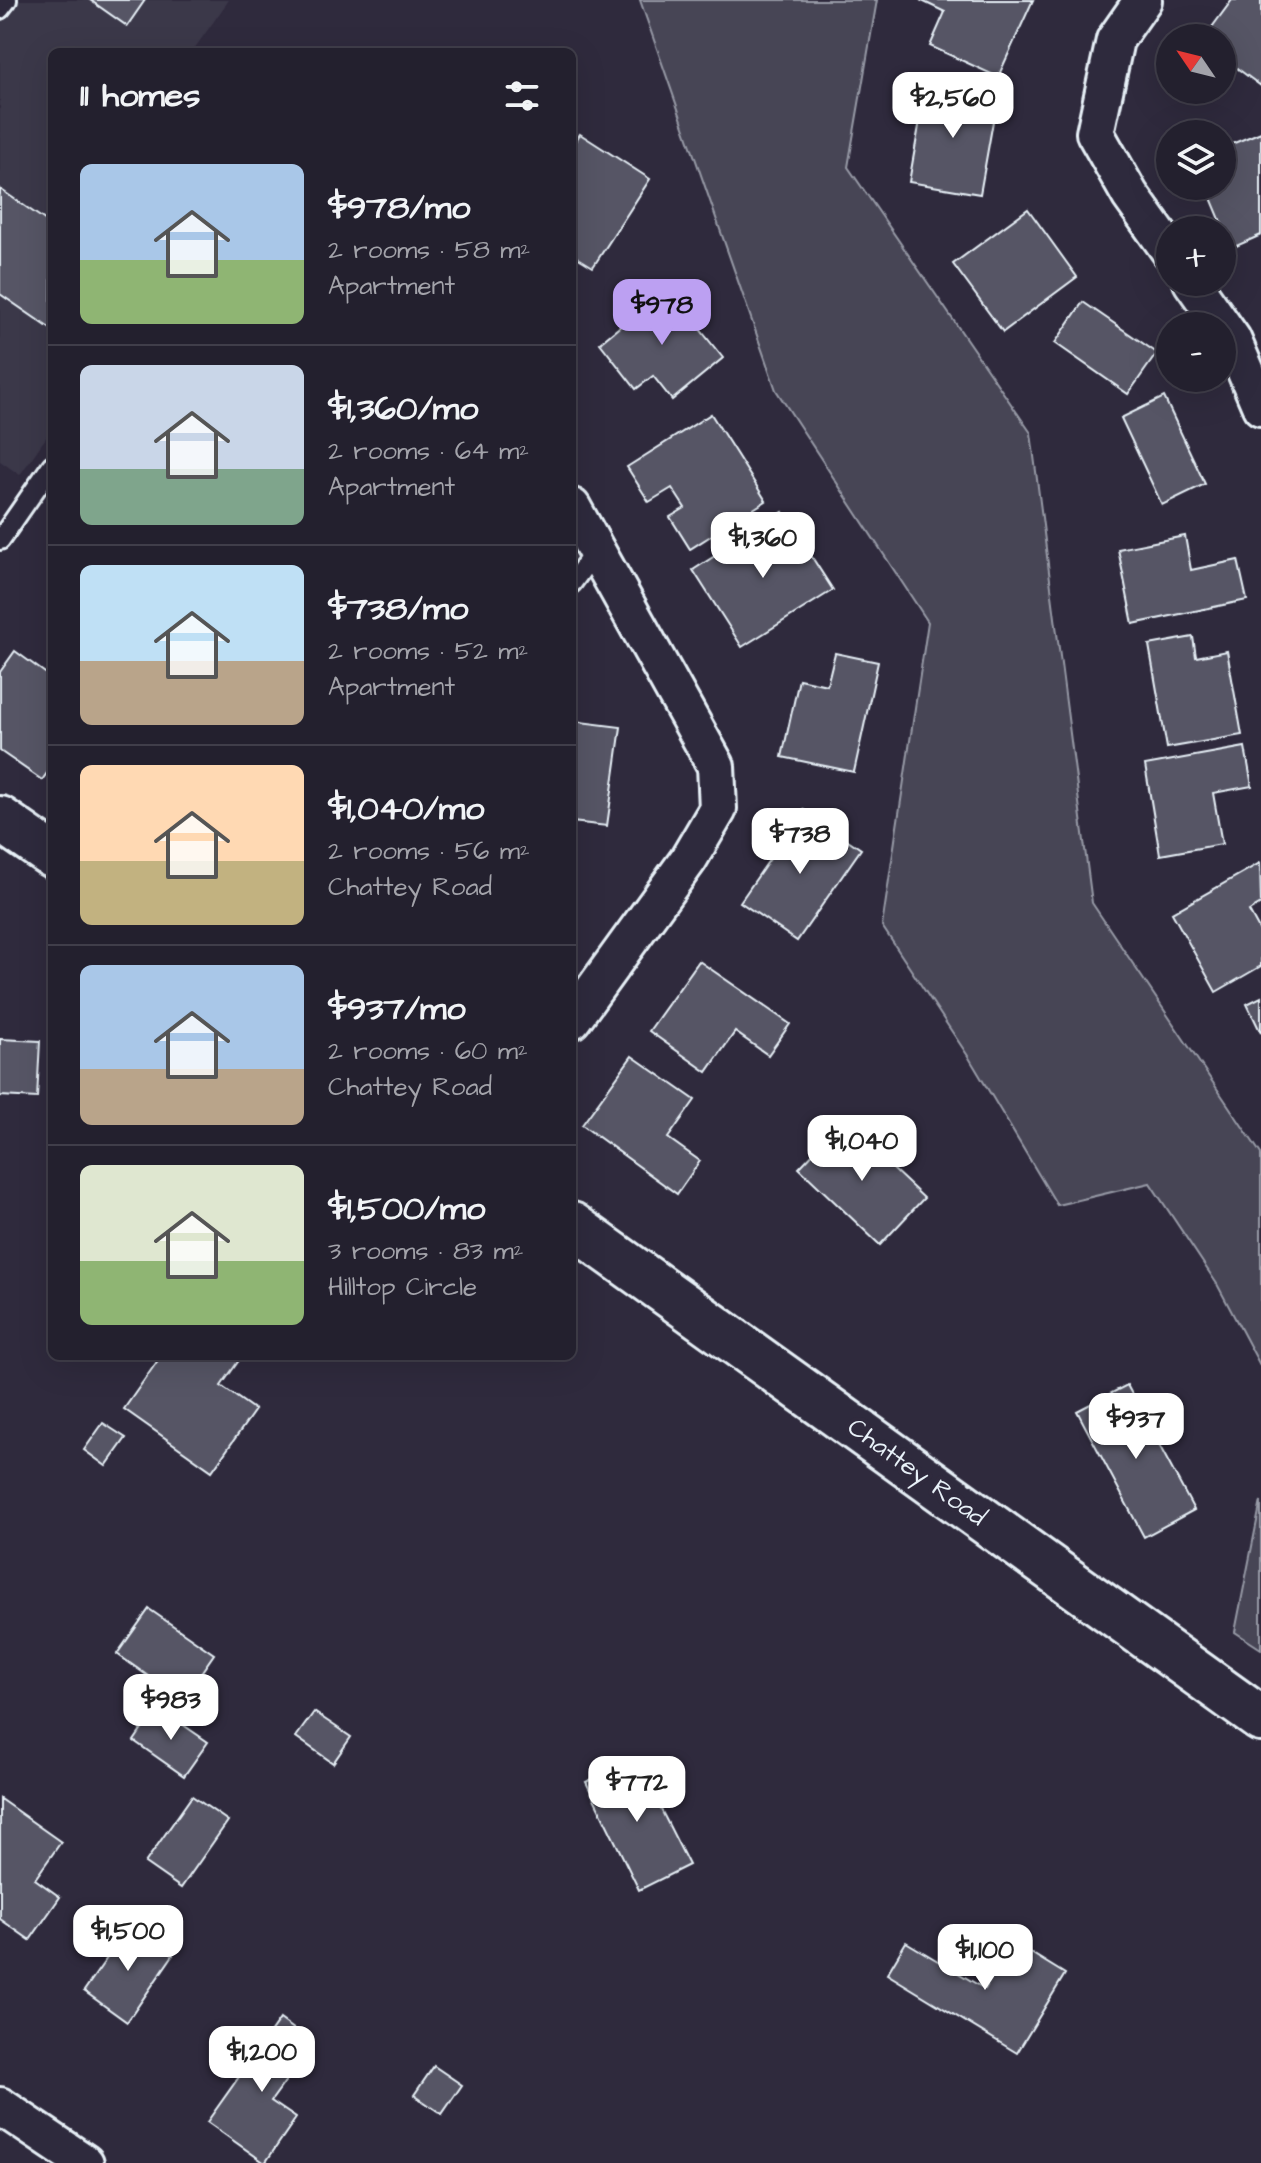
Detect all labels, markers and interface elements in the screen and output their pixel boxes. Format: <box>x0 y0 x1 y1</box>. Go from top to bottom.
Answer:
north arrow <box>1156 24 1236 104</box>
map controls <box>1156 24 1236 392</box>
text: 11 homes <box>80 72 200 120</box>
pin: $2,560 <box>888 72 1018 140</box>
icon: filters <box>500 74 544 118</box>
text: $2,560 <box>910 80 996 116</box>
button: layers <box>1156 120 1236 200</box>
text: $978/mo <box>328 184 470 232</box>
icon: home <box>144 196 240 292</box>
button: + <box>1156 216 1236 296</box>
text: 2 rooms · 58 m² <box>328 232 530 268</box>
text: Apartment <box>328 268 455 304</box>
pin: $978 <box>615 279 709 347</box>
text: $978 <box>631 287 693 323</box>
button: − <box>1156 312 1236 392</box>
text: $1,360/mo <box>328 385 478 433</box>
icon: home <box>144 397 240 493</box>
text: 2 rooms · 64 m² <box>328 433 529 469</box>
text: Apartment <box>328 469 455 505</box>
pin: $1,360 <box>698 512 828 580</box>
text: $1,360 <box>729 520 797 556</box>
text: $738/mo <box>328 585 468 633</box>
icon: home <box>144 597 240 693</box>
text: 2 rooms · 52 m² <box>328 633 528 669</box>
text: Apartment <box>328 669 455 705</box>
text: $1,040/mo <box>328 785 484 833</box>
icon: home <box>144 797 240 893</box>
pin: $738 <box>753 808 847 876</box>
text: $738 <box>770 816 830 852</box>
text: 2 rooms · 56 m² <box>328 833 530 869</box>
text: Chattey Road <box>328 869 492 905</box>
text: $937/mo <box>328 985 466 1033</box>
icon: home <box>144 997 240 1093</box>
text: 2 rooms · 60 m² <box>328 1033 528 1069</box>
text: Chattey Road <box>328 1069 492 1105</box>
pin: $1,040 <box>797 1115 927 1183</box>
text: $1,040 <box>826 1123 898 1159</box>
text: $1,500/mo <box>328 1185 485 1233</box>
icon: home <box>144 1197 240 1293</box>
text: 3 rooms · 83 m² <box>328 1233 523 1269</box>
text: Hilltop Circle <box>328 1269 477 1305</box>
pin: $937 <box>1089 1393 1183 1461</box>
text: $937 <box>1107 1401 1165 1437</box>
street label: Chattey Road <box>839 1409 994 1536</box>
pin: $983 <box>124 1674 218 1742</box>
text: $983 <box>141 1682 201 1718</box>
pin: $772 <box>590 1756 684 1824</box>
text: $772 <box>606 1764 668 1800</box>
pin: $1,500 <box>63 1905 193 1973</box>
text: $1,500 <box>91 1913 165 1949</box>
pin: $1,100 <box>920 1924 1050 1992</box>
text: $1,100 <box>956 1932 1014 1968</box>
pin: $1,200 <box>197 2026 327 2094</box>
text: $1,200 <box>227 2034 297 2070</box>

